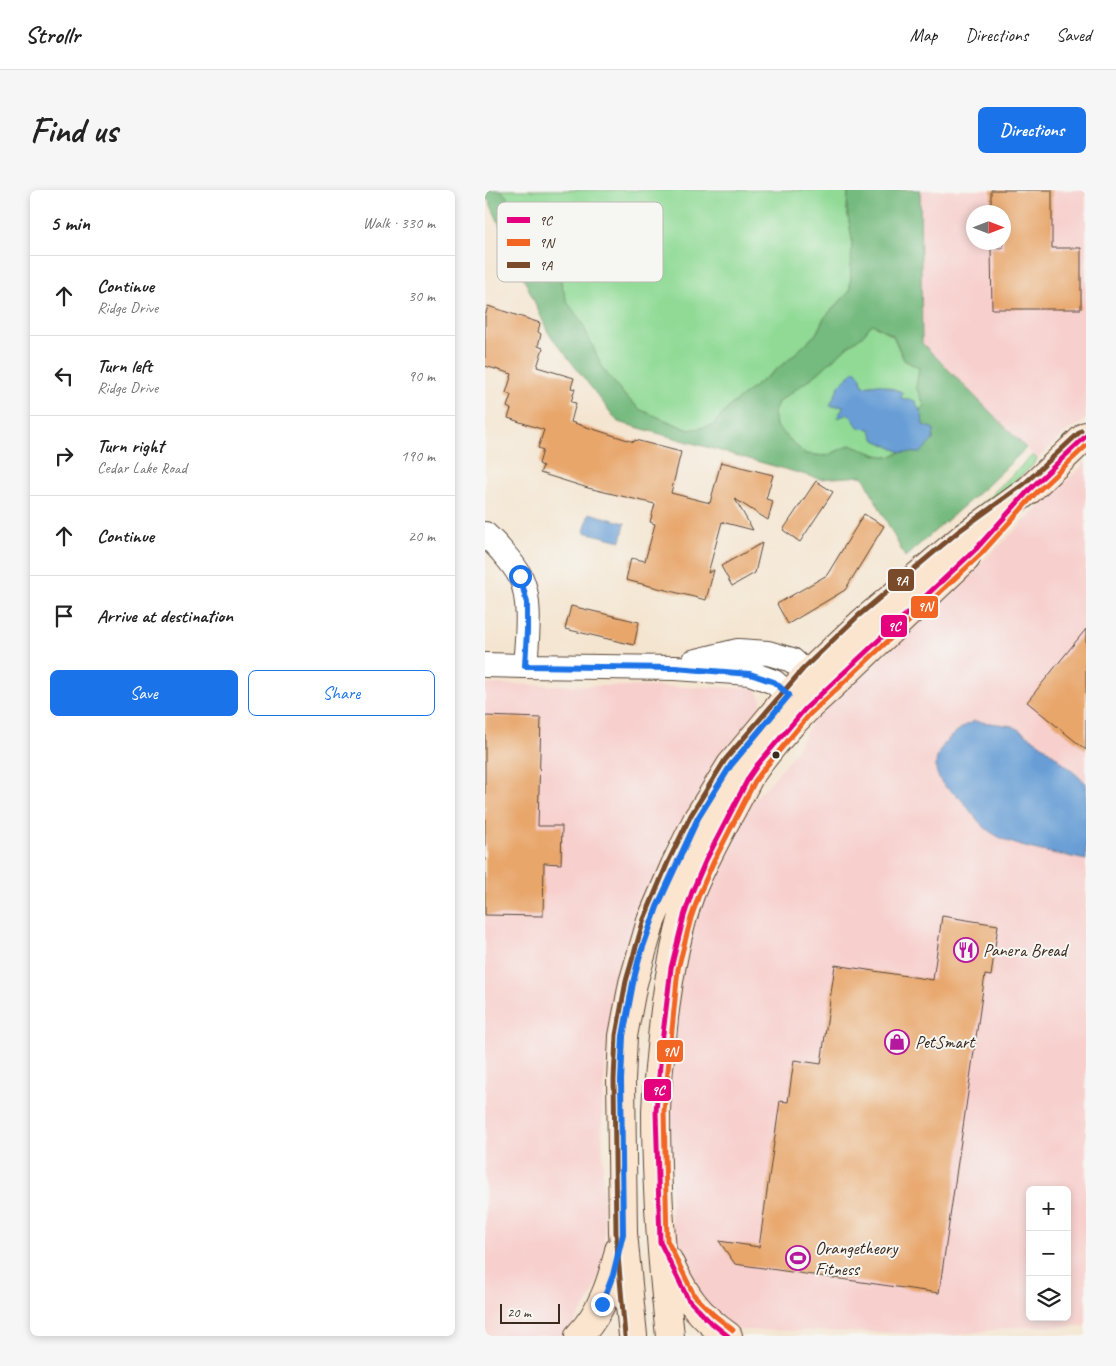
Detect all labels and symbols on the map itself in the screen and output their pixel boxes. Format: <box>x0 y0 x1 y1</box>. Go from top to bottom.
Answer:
legend <box>497 202 663 282</box>
north arrow <box>966 205 1011 250</box>
text: 9C <box>539 212 553 229</box>
text: 9N <box>539 234 556 251</box>
text: 9A <box>539 257 553 274</box>
route start <box>509 565 532 588</box>
line badge: 9A <box>887 568 915 592</box>
text: 9A <box>894 572 908 589</box>
line badge: 9N <box>910 595 939 619</box>
text: 9N <box>918 598 935 615</box>
line badge: 9C <box>880 614 908 638</box>
text: 9C <box>888 618 903 635</box>
unlabelled marker <box>771 750 781 760</box>
restaurant icon: Panera Bread <box>953 937 979 963</box>
place label: Panera Bread <box>983 939 1070 961</box>
shop icon: PetSmart <box>884 1029 910 1055</box>
place label: PetSmart <box>915 1031 976 1053</box>
line badge: 9N <box>656 1039 684 1063</box>
text: 9N <box>663 1043 680 1060</box>
line badge: 9C <box>643 1078 672 1102</box>
text: 9C <box>652 1082 667 1099</box>
place label: Orangetheory Fitness <box>815 1237 899 1280</box>
sports icon: Orangetheory Fitness <box>785 1245 811 1271</box>
route end <box>591 1293 614 1316</box>
scale bar <box>500 1301 560 1324</box>

